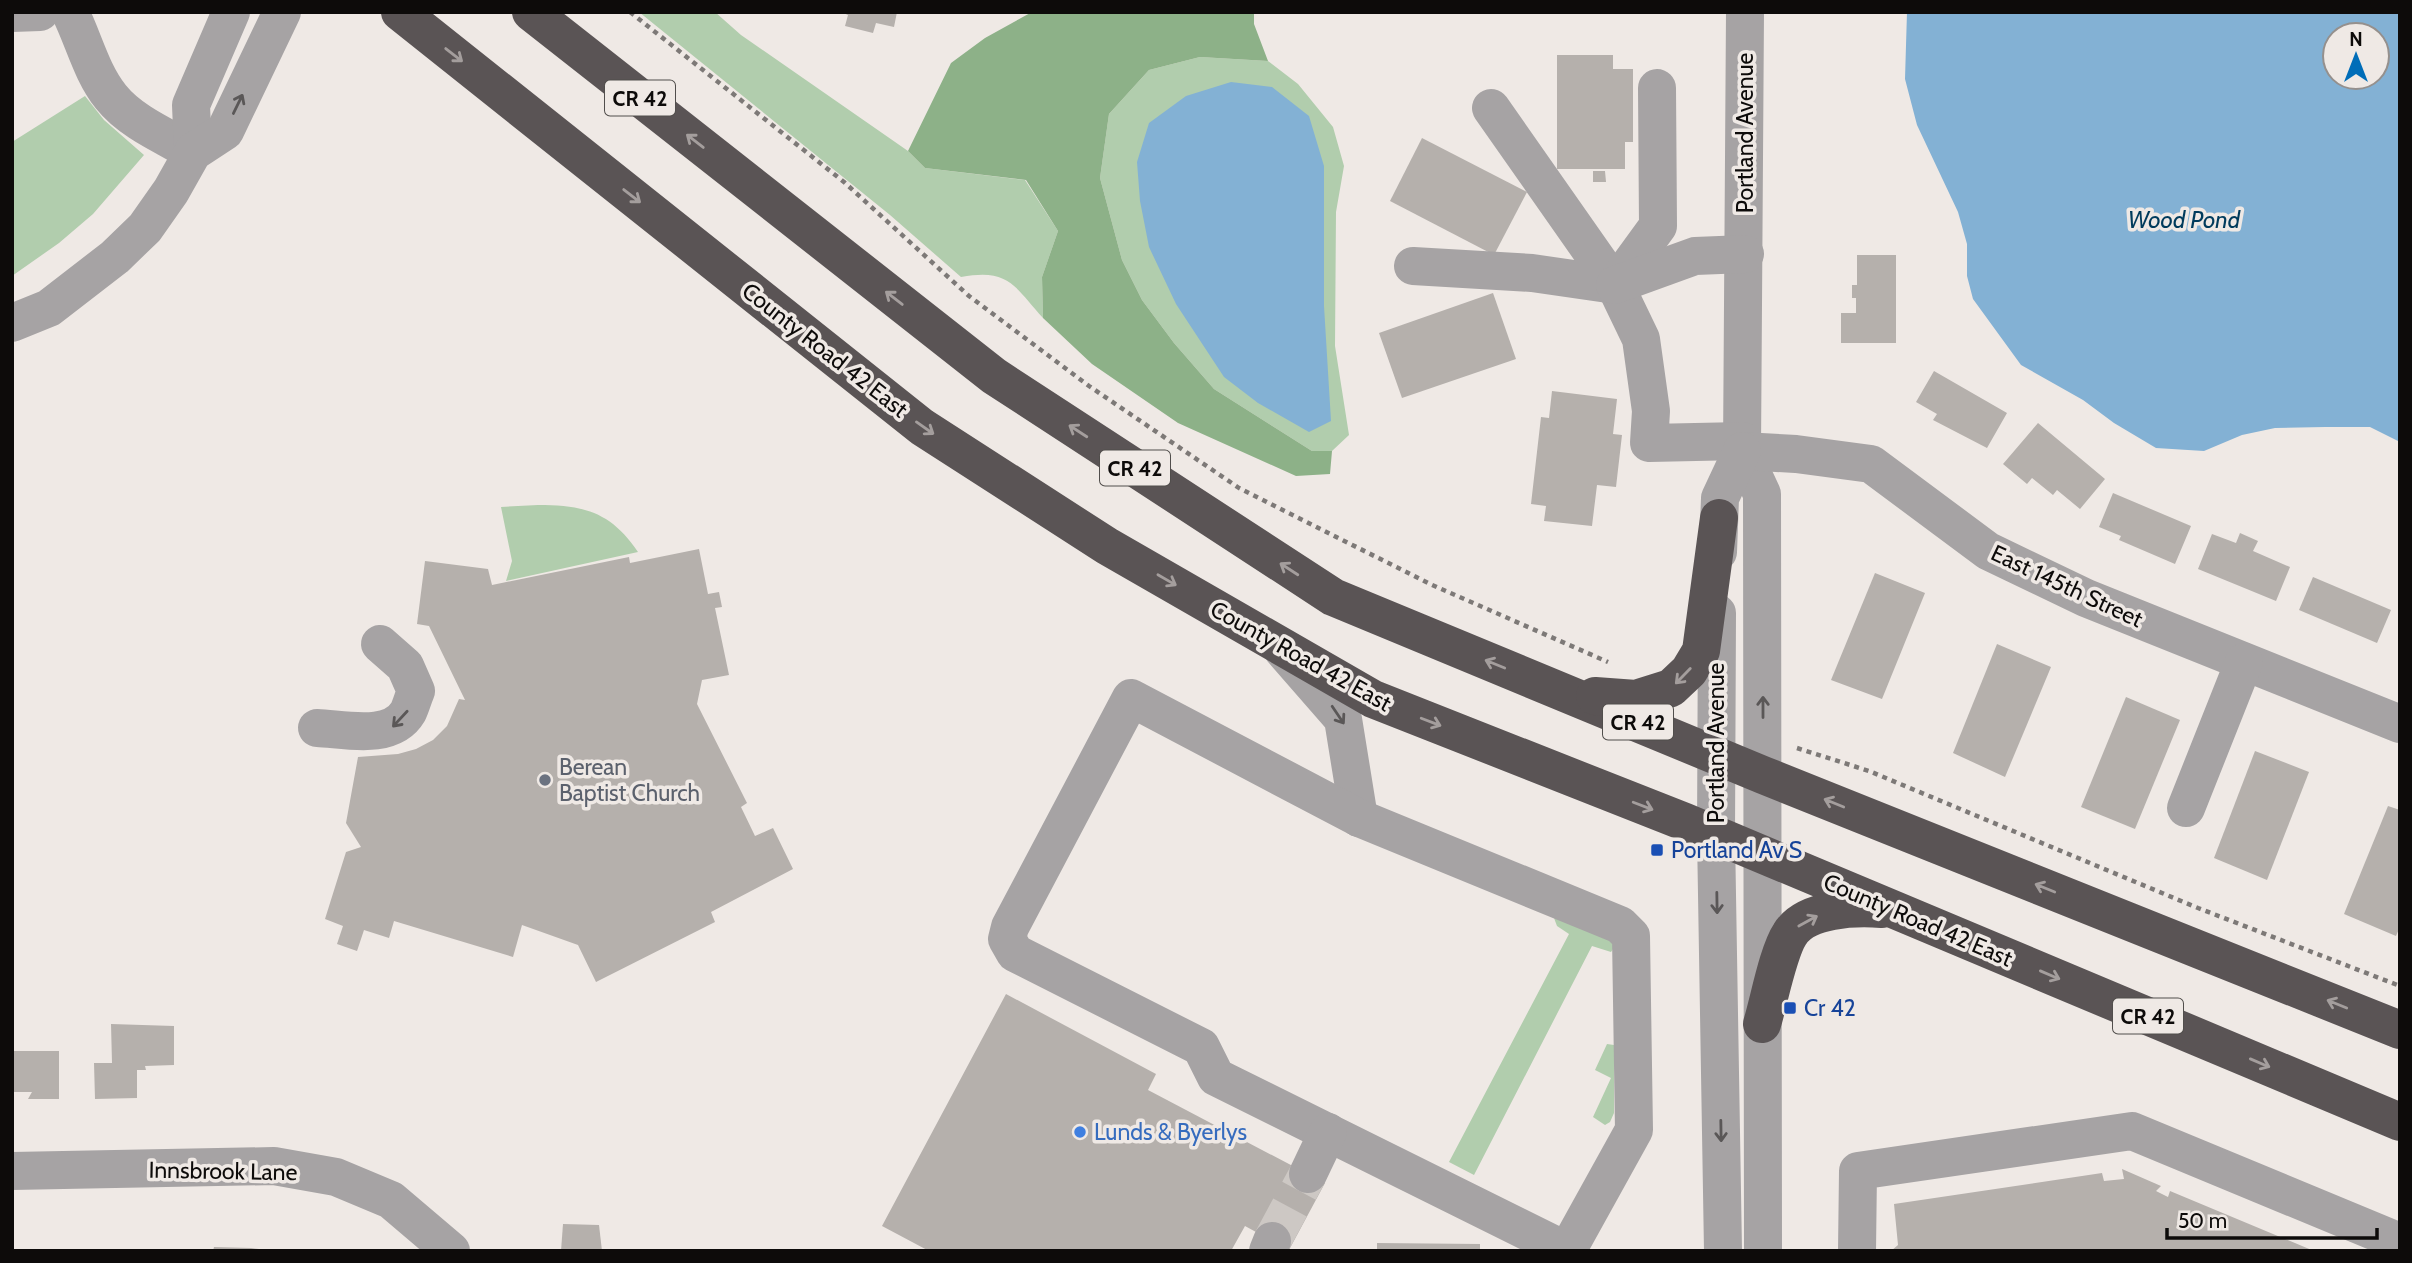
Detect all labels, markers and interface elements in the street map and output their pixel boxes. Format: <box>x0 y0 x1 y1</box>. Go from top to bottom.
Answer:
north arrow <box>2321 21 2391 91</box>
text: N <box>2349 28 2363 51</box>
one-way arrow <box>444 47 462 62</box>
street label: Portland Avenue <box>1731 52 1759 213</box>
road number: CR 42 <box>605 80 675 116</box>
one-way arrow <box>231 94 245 115</box>
one-way arrow <box>687 134 705 149</box>
one-way arrow <box>622 189 640 204</box>
water label: Wood Pond <box>2128 205 2241 234</box>
street label: County Road 42 East <box>737 277 914 423</box>
one-way arrow <box>886 290 904 305</box>
one-way arrow <box>915 421 934 436</box>
one-way arrow <box>1069 424 1089 438</box>
road number: CR 42 <box>1100 450 1170 486</box>
street label: East 145th Street <box>1987 539 2147 633</box>
one-way arrow <box>1280 562 1300 576</box>
one-way arrow <box>1156 574 1176 588</box>
street label: County Road 42 East <box>1206 595 1397 717</box>
one-way arrow <box>1485 656 1507 669</box>
street label: Portland Avenue <box>1702 662 1730 823</box>
one-way arrow <box>1674 668 1691 685</box>
one-way arrow <box>1756 695 1770 718</box>
road number: CR 42 <box>1603 704 1673 740</box>
one-way arrow <box>1330 705 1345 725</box>
one-way arrow <box>392 710 409 727</box>
one-way arrow <box>1420 717 1442 730</box>
place label: Berean Baptist Church <box>559 753 700 807</box>
marker: Berean Baptist Church <box>537 772 553 788</box>
one-way arrow <box>1823 796 1845 809</box>
one-way arrow <box>1632 800 1653 813</box>
place label: Portland Av S <box>1671 836 1802 864</box>
marker: Portland Av S <box>1649 842 1665 858</box>
street label: County Road 42 East <box>1819 868 2017 973</box>
one-way arrow <box>2034 880 2056 893</box>
one-way arrow <box>1710 891 1724 914</box>
one-way arrow <box>1798 914 1818 928</box>
one-way arrow <box>2039 969 2060 982</box>
place label: Cr 42 <box>1804 994 1856 1022</box>
one-way arrow <box>2326 997 2348 1010</box>
road number: CR 42 <box>2113 998 2183 1034</box>
marker: Cr 42 <box>1782 1000 1798 1016</box>
one-way arrow <box>2249 1057 2270 1070</box>
place label: Lunds & Byerlys <box>1094 1118 1247 1146</box>
one-way arrow <box>1714 1119 1728 1142</box>
marker: Lunds & Byerlys <box>1072 1124 1088 1140</box>
street label: Innsbrook Lane <box>148 1156 298 1186</box>
scale bar <box>2167 1196 2377 1240</box>
text: 50 m <box>2178 1208 2227 1233</box>

